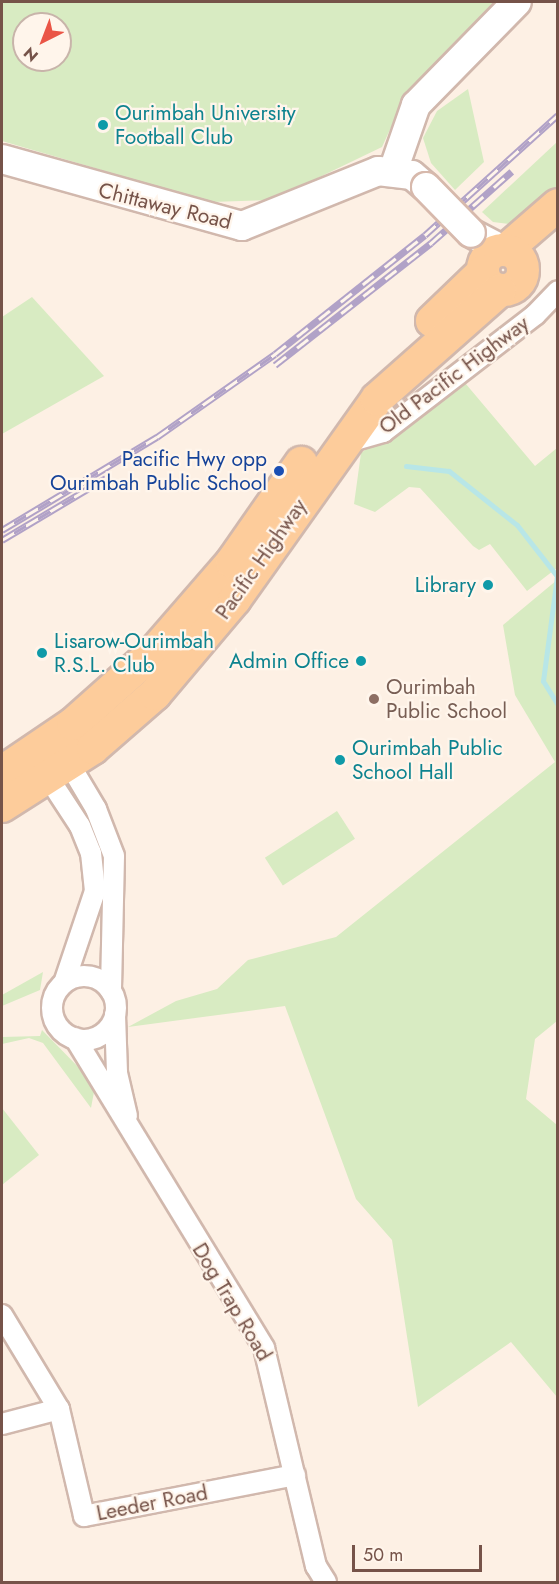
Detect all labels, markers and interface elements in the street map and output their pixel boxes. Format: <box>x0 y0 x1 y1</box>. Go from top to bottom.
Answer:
north arrow <box>12 12 72 72</box>
text: N <box>19 41 43 67</box>
place label: Ourimbah University Football Club <box>115 100 296 150</box>
marker: Ourimbah University Football Club <box>96 118 110 132</box>
street label: Chittaway Road <box>96 177 234 235</box>
street label: Old Pacific Highway <box>374 311 534 439</box>
place label: Pacific Hwy opp Ourimbah Public School <box>50 446 267 496</box>
marker: Pacific Hwy opp Ourimbah Public School <box>272 464 286 478</box>
street label: Pacific Highway <box>210 494 312 624</box>
place label: Library <box>415 572 476 598</box>
marker: Library <box>481 578 495 592</box>
place label: Lisarow-Ourimbah R.S.L. Club <box>54 628 214 678</box>
marker: Lisarow-Ourimbah R.S.L. Club <box>35 646 49 660</box>
place label: Admin Office <box>229 648 349 674</box>
marker: Admin Office <box>354 654 368 668</box>
place label: Ourimbah Public School <box>386 674 507 724</box>
marker: Ourimbah Public School <box>367 692 381 706</box>
place label: Ourimbah Public School Hall <box>352 735 502 785</box>
marker: Ourimbah Public School Hall <box>333 753 347 767</box>
street label: Dog Trap Road <box>187 1239 277 1365</box>
street label: Leeder Road <box>94 1480 210 1526</box>
scale bar <box>355 1533 486 1571</box>
text: 50 m <box>363 1542 403 1568</box>

